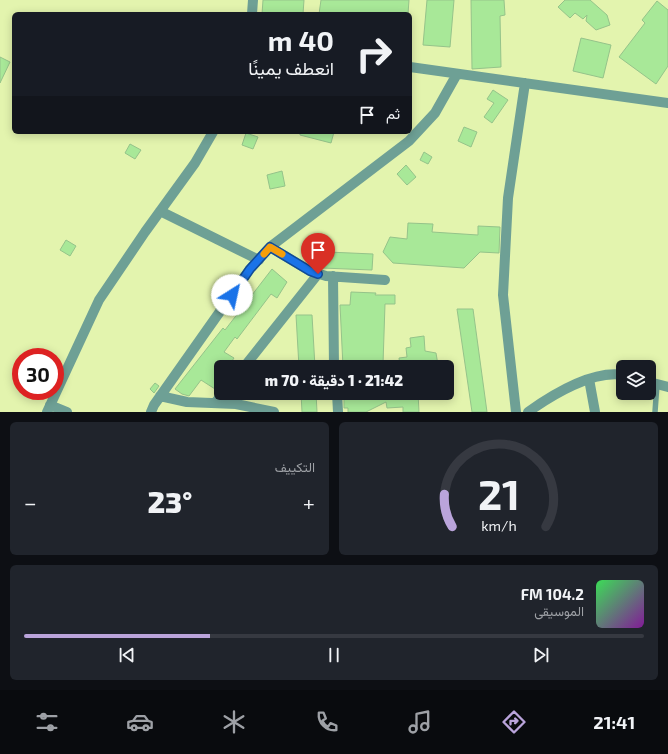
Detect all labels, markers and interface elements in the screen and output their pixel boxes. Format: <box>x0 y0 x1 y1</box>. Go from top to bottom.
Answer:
text: 40 m <box>268 23 334 57</box>
icon: right <box>348 28 400 80</box>
text: انعطف يمينًا <box>248 57 334 79</box>
icon: arrive <box>356 104 378 126</box>
text: ثم <box>386 104 400 122</box>
pin <box>301 233 335 274</box>
icon: arrive <box>307 239 329 261</box>
position arrow <box>211 274 253 316</box>
speed limit sign: 30 <box>12 348 64 400</box>
map controls <box>616 360 656 400</box>
button: layers <box>616 360 656 400</box>
text: 21:42 · 1 دقيقة · 70 m <box>265 371 403 389</box>
text: التكييف <box>275 459 315 475</box>
text: 21 <box>477 467 520 517</box>
text: 23° <box>147 483 192 519</box>
text: − <box>24 489 37 515</box>
text: + <box>303 489 315 515</box>
text: km/h <box>481 516 516 533</box>
text: 104.2 FM <box>521 585 584 603</box>
text: الموسيقى <box>534 603 584 619</box>
icon: previous <box>116 644 138 666</box>
icon: pause <box>323 644 345 666</box>
icon: next <box>530 644 552 666</box>
icon: filters <box>33 708 61 736</box>
icon: car <box>126 708 154 736</box>
icon: climate <box>220 708 248 736</box>
icon: phone <box>313 708 341 736</box>
icon: music <box>406 708 434 736</box>
icon: directions <box>500 708 528 736</box>
text: 21:41 <box>593 711 635 733</box>

